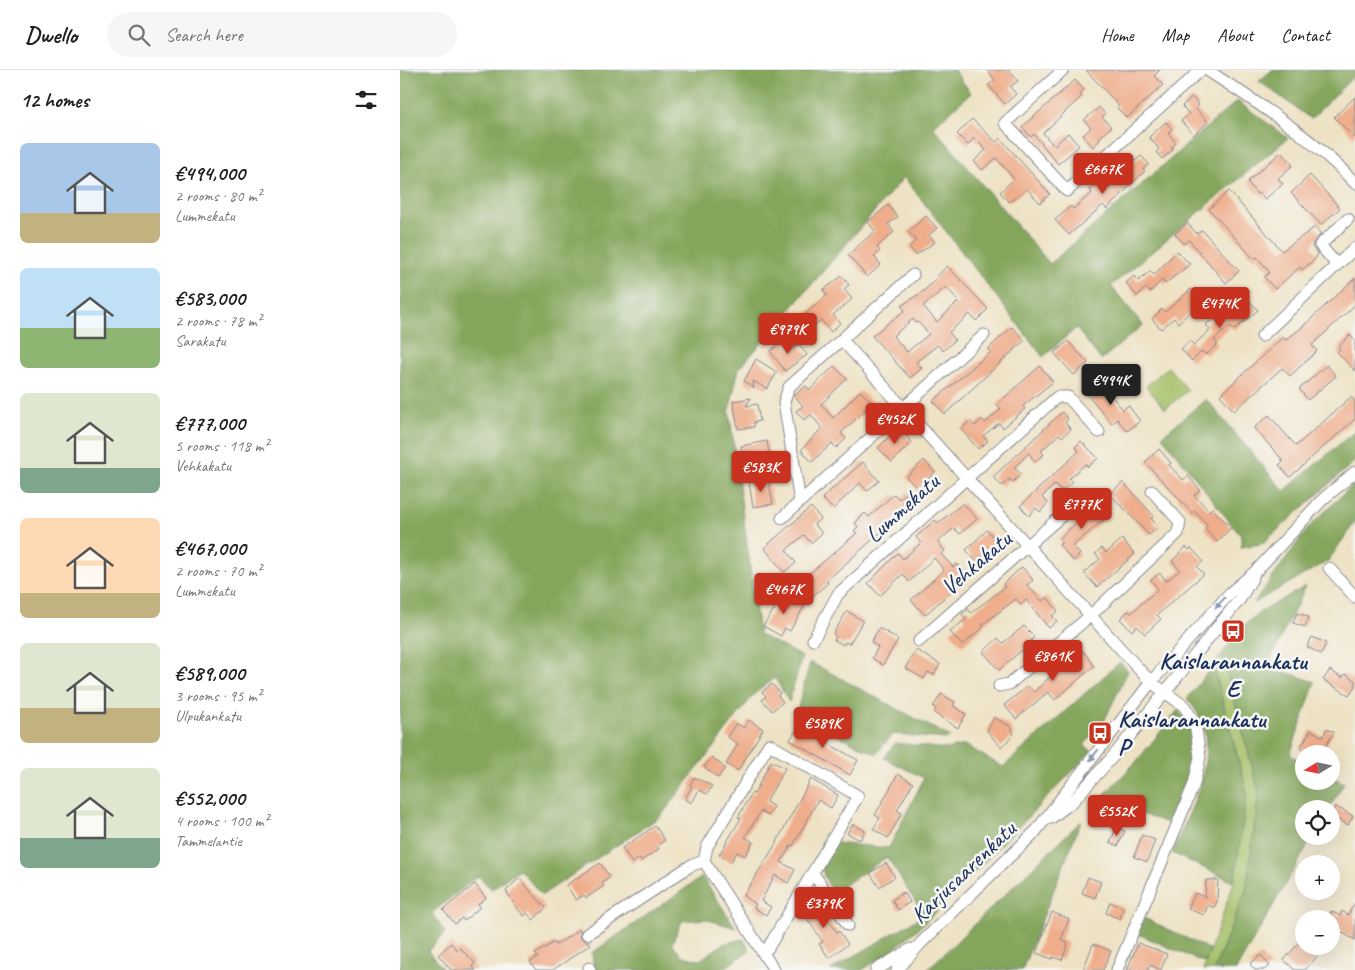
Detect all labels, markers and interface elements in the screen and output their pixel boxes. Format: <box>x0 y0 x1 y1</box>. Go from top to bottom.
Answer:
search box <box>107 12 457 57</box>
text: Dwello <box>25 20 77 50</box>
icon: search <box>125 21 153 49</box>
text: Search here <box>165 23 243 47</box>
text: Home <box>1101 24 1134 46</box>
text: Map <box>1162 24 1189 46</box>
text: About <box>1217 24 1253 46</box>
text: Contact <box>1281 24 1330 46</box>
icon: filters <box>352 86 380 114</box>
text: 12 homes <box>20 87 89 113</box>
pin: €667K <box>1068 152 1138 195</box>
text: €667K <box>1084 159 1122 179</box>
text: €494,000 <box>175 160 245 186</box>
icon: home <box>60 163 120 223</box>
text: 2 rooms · 80 m² <box>175 186 261 206</box>
text: Lummekatu <box>175 206 235 226</box>
text: €583,000 <box>175 285 245 311</box>
pin: €474K <box>1185 286 1255 329</box>
icon: home <box>60 288 120 348</box>
text: €474K <box>1202 293 1238 313</box>
text: 2 rooms · 78 m² <box>175 311 261 331</box>
pin: €979K <box>753 312 823 355</box>
text: €979K <box>770 319 806 339</box>
text: Sarakatu <box>175 331 225 351</box>
pin: €494K <box>1076 364 1146 406</box>
text: €494K <box>1093 370 1129 390</box>
pin: €452K <box>860 402 930 445</box>
text: €452K <box>877 409 913 429</box>
text: €777,000 <box>175 410 245 436</box>
icon: home <box>60 413 120 473</box>
text: 5 rooms · 118 m² <box>175 436 269 456</box>
pin: €583K <box>726 450 796 493</box>
text: Vehkakatu <box>175 456 231 476</box>
text: €583K <box>743 457 779 477</box>
street label: Lummekatu <box>859 465 947 549</box>
pin: €777K <box>1047 488 1117 530</box>
text: €777K <box>1064 494 1100 514</box>
street label: Vehkakatu <box>935 523 1019 602</box>
text: €467,000 <box>175 535 246 561</box>
icon: home <box>60 538 120 598</box>
text: 2 rooms · 70 m² <box>175 561 261 581</box>
pin: €467K <box>749 572 819 615</box>
text: €467K <box>765 579 803 599</box>
text: Lummekatu <box>175 581 235 601</box>
one-way arrow <box>1214 597 1226 609</box>
bus stop icon: Kaislarannankatu E <box>1220 618 1246 644</box>
pin: €861K <box>1018 640 1088 682</box>
text: €861K <box>1034 646 1072 666</box>
place label: Kaislarannankatu E <box>1159 646 1309 704</box>
text: €589,000 <box>175 660 245 686</box>
icon: home <box>60 663 120 723</box>
text: 3 rooms · 95 m² <box>175 686 261 706</box>
place label: Kaislarannankatu P <box>1118 704 1268 762</box>
text: Ulpukankatu <box>175 706 241 726</box>
pin: €589K <box>788 706 858 749</box>
text: €589K <box>805 713 841 733</box>
bus stop icon: Kaislarannankatu P <box>1087 720 1113 746</box>
north arrow <box>1295 745 1340 790</box>
map controls <box>1295 745 1340 955</box>
one-way arrow <box>1089 748 1100 761</box>
text: €552,000 <box>175 785 245 811</box>
icon: home <box>60 788 120 848</box>
pin: €552K <box>1082 794 1152 837</box>
button: locate <box>1295 800 1340 845</box>
text: €552K <box>1099 801 1135 821</box>
text: 4 rooms · 100 m² <box>175 811 269 831</box>
street label: Karjusaarenkatu <box>904 813 1024 930</box>
text: Tammelantie <box>175 831 242 851</box>
button: + <box>1295 855 1340 900</box>
pin: €379K <box>789 886 859 929</box>
text: €379K <box>806 893 842 913</box>
button: − <box>1295 910 1340 955</box>

